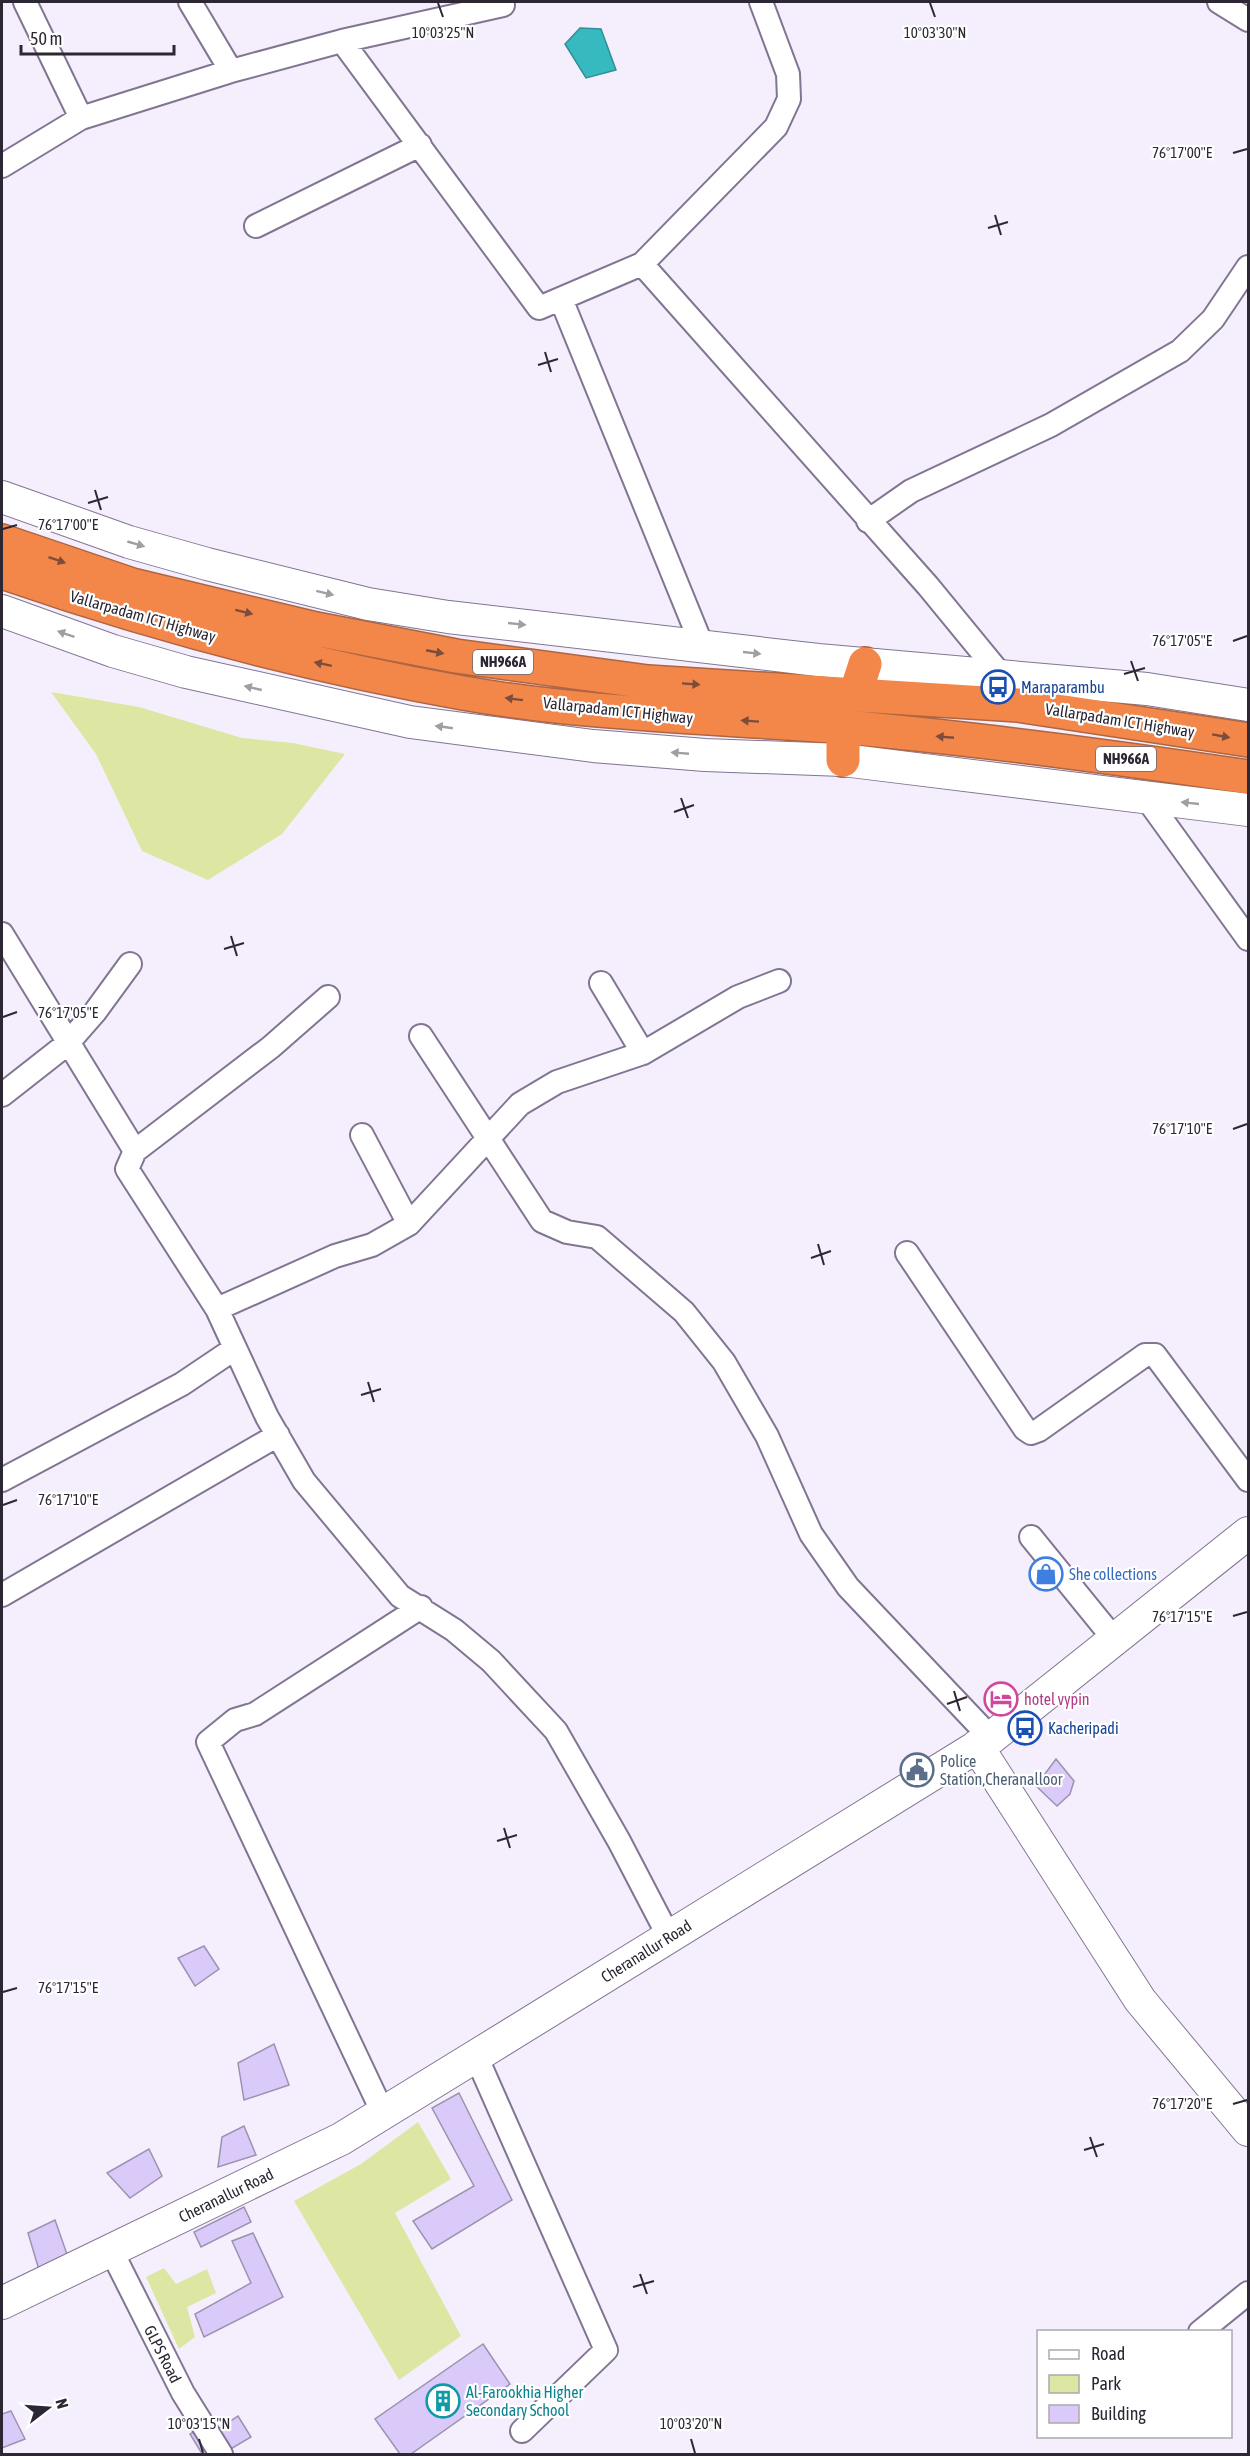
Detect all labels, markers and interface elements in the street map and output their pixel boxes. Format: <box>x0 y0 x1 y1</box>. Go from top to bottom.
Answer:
scale bar <box>21 18 174 56</box>
text: 10°03'25"N <box>412 24 474 41</box>
text: 10°03'30"N <box>904 24 966 41</box>
text: 50 m <box>30 28 62 49</box>
text: 76°17'00"E <box>1152 144 1213 161</box>
text: 76°17'00"E <box>38 516 99 533</box>
one-way arrow <box>127 540 145 549</box>
one-way arrow <box>48 555 66 565</box>
street label: Vallarpadam ICT Highway <box>68 587 218 646</box>
one-way arrow <box>315 588 334 598</box>
one-way arrow <box>235 607 254 617</box>
one-way arrow <box>507 619 526 629</box>
one-way arrow <box>57 629 75 639</box>
text: 76°17'05"E <box>1152 632 1213 649</box>
one-way arrow <box>426 648 445 657</box>
one-way arrow <box>743 648 762 658</box>
road number: NH966A <box>473 650 533 674</box>
one-way arrow <box>313 659 332 668</box>
bus stop icon: Maraparambu <box>980 669 1016 705</box>
place label: Maraparambu <box>1021 678 1105 697</box>
one-way arrow <box>682 680 701 689</box>
one-way arrow <box>244 682 262 692</box>
street label: Vallarpadam ICT Highway <box>542 693 694 728</box>
one-way arrow <box>505 694 524 704</box>
street label: Vallarpadam ICT Highway <box>1044 699 1196 742</box>
one-way arrow <box>741 716 760 726</box>
one-way arrow <box>435 722 454 731</box>
one-way arrow <box>935 732 954 742</box>
one-way arrow <box>1212 732 1231 741</box>
road number: NH966A <box>1096 747 1156 771</box>
one-way arrow <box>670 748 689 758</box>
one-way arrow <box>1181 798 1200 808</box>
text: 76°17'05"E <box>38 1004 99 1021</box>
text: 76°17'10"E <box>1152 1120 1213 1137</box>
text: 76°17'10"E <box>38 1491 99 1508</box>
shop icon: She collections <box>1028 1556 1064 1592</box>
place label: She collections <box>1069 1565 1157 1583</box>
text: 76°17'15"E <box>1152 1608 1213 1625</box>
hotel icon: hotel vypin <box>983 1681 1019 1717</box>
place label: hotel vypin <box>1024 1690 1090 1709</box>
bus stop icon: Kacheripadi <box>1007 1710 1043 1746</box>
place label: Kacheripadi <box>1048 1719 1119 1738</box>
public building icon: Police Station,Cheranalloor <box>899 1752 935 1788</box>
place label: Police Station,Cheranalloor <box>940 1752 1063 1788</box>
street label: Cheranallur Road <box>598 1916 694 1986</box>
text: 76°17'15"E <box>38 1979 99 1996</box>
text: 76°17'20"E <box>1152 2095 1213 2112</box>
street label: Cheranallur Road <box>176 2164 276 2226</box>
street label: GLPS Road <box>141 2322 185 2386</box>
legend <box>1037 2330 1232 2438</box>
text: Road <box>1091 2343 1125 2364</box>
text: Park <box>1091 2373 1121 2394</box>
north arrow <box>18 2378 78 2438</box>
building icon: Al-Farookhia Higher Secondary School <box>425 2383 461 2419</box>
place label: Al-Farookhia Higher Secondary School <box>466 2383 583 2420</box>
text: N <box>52 2396 72 2411</box>
text: Building <box>1091 2403 1146 2424</box>
text: 10°03'15"N <box>168 2415 230 2432</box>
text: 10°03'20"N <box>660 2415 722 2432</box>

